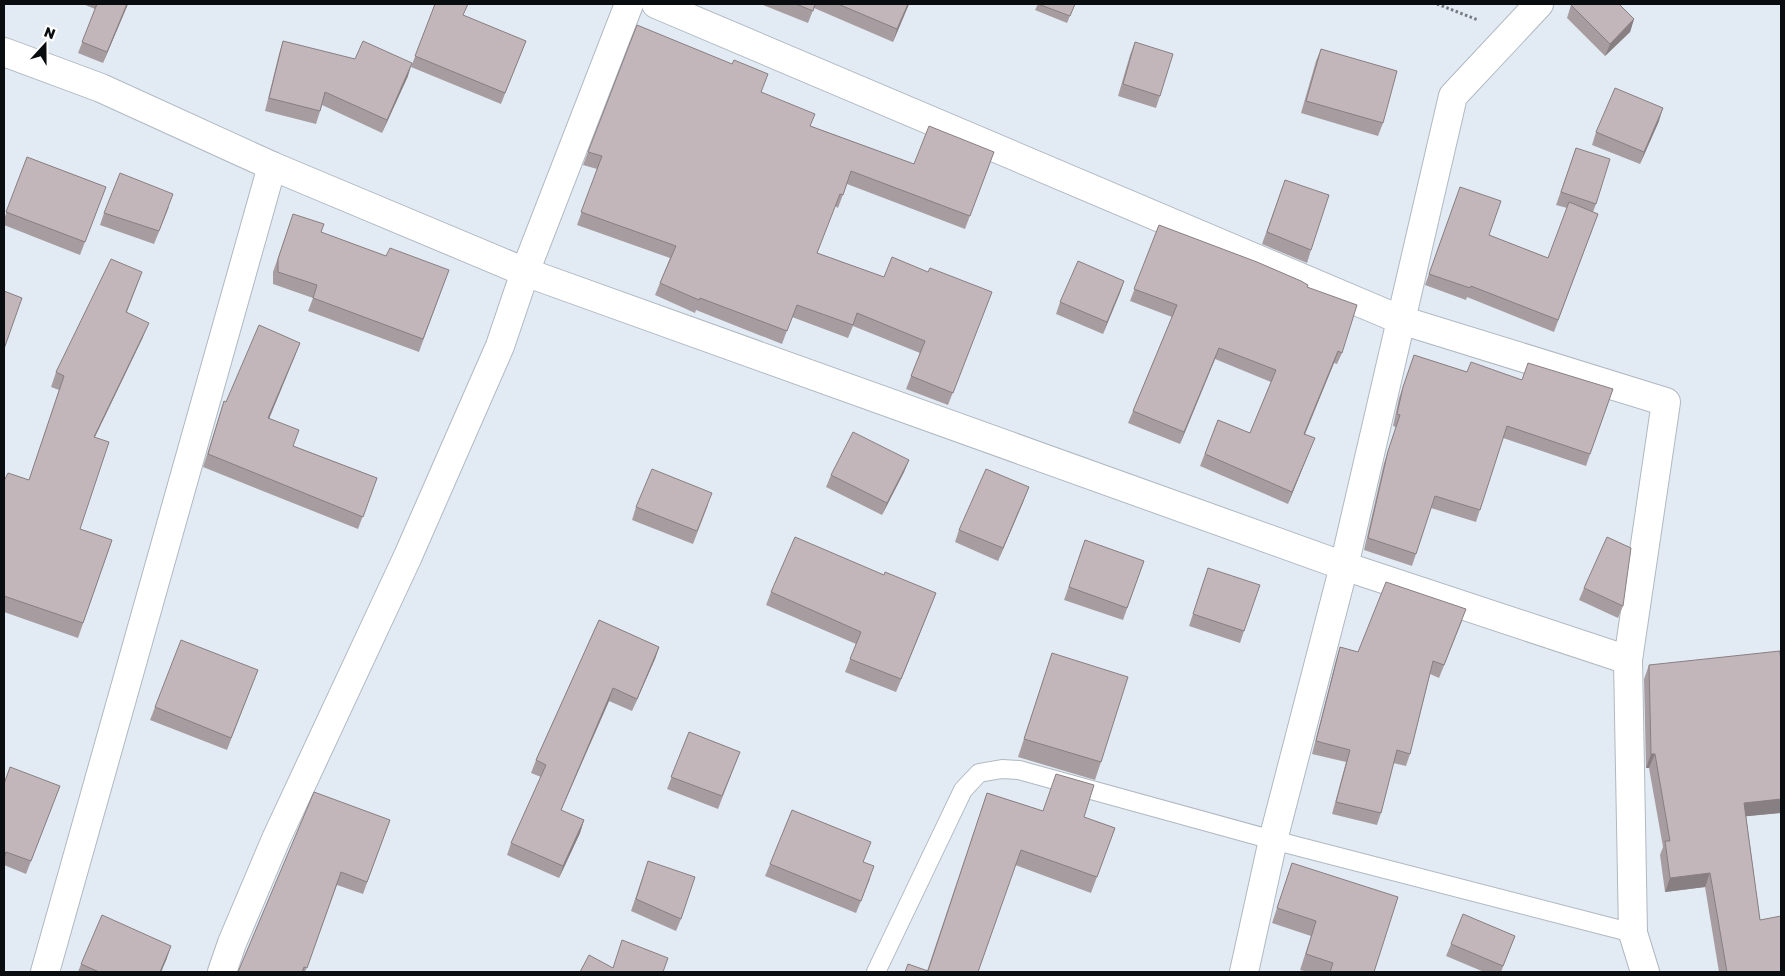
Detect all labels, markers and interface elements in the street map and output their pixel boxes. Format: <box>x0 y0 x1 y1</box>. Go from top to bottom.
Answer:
north arrow <box>20 20 70 70</box>
text: N <box>42 23 58 42</box>

